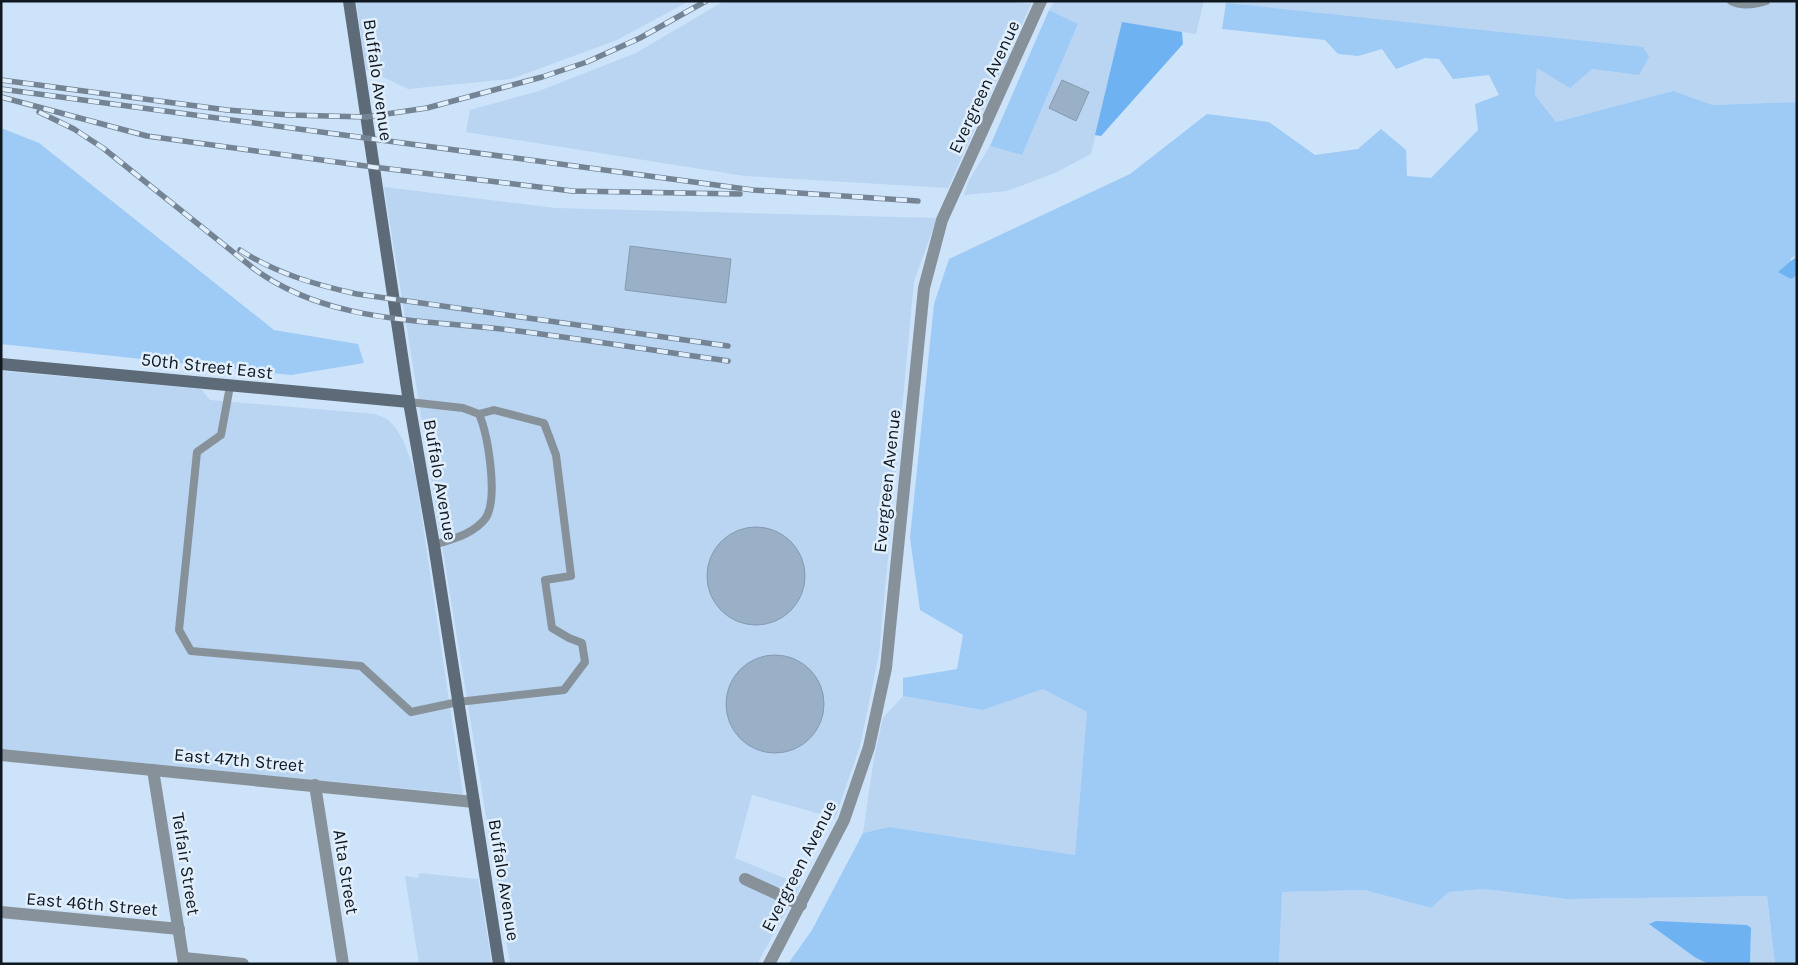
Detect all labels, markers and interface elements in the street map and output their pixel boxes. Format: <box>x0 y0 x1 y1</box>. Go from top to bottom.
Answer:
street label: Evergreen Avenue <box>944 17 1024 157</box>
street label: Buffalo Avenue <box>359 18 397 142</box>
street label: 50th Street East <box>140 348 274 384</box>
street label: Evergreen Avenue <box>869 408 905 554</box>
street label: Buffalo Avenue <box>419 418 461 542</box>
street label: East 47th Street <box>173 743 305 777</box>
street label: Evergreen Avenue <box>756 797 842 935</box>
street label: Telfair Street <box>167 811 205 917</box>
street label: Buffalo Avenue <box>484 818 524 942</box>
street label: Alta Street <box>328 828 364 916</box>
street label: East 46th Street <box>25 887 159 921</box>

